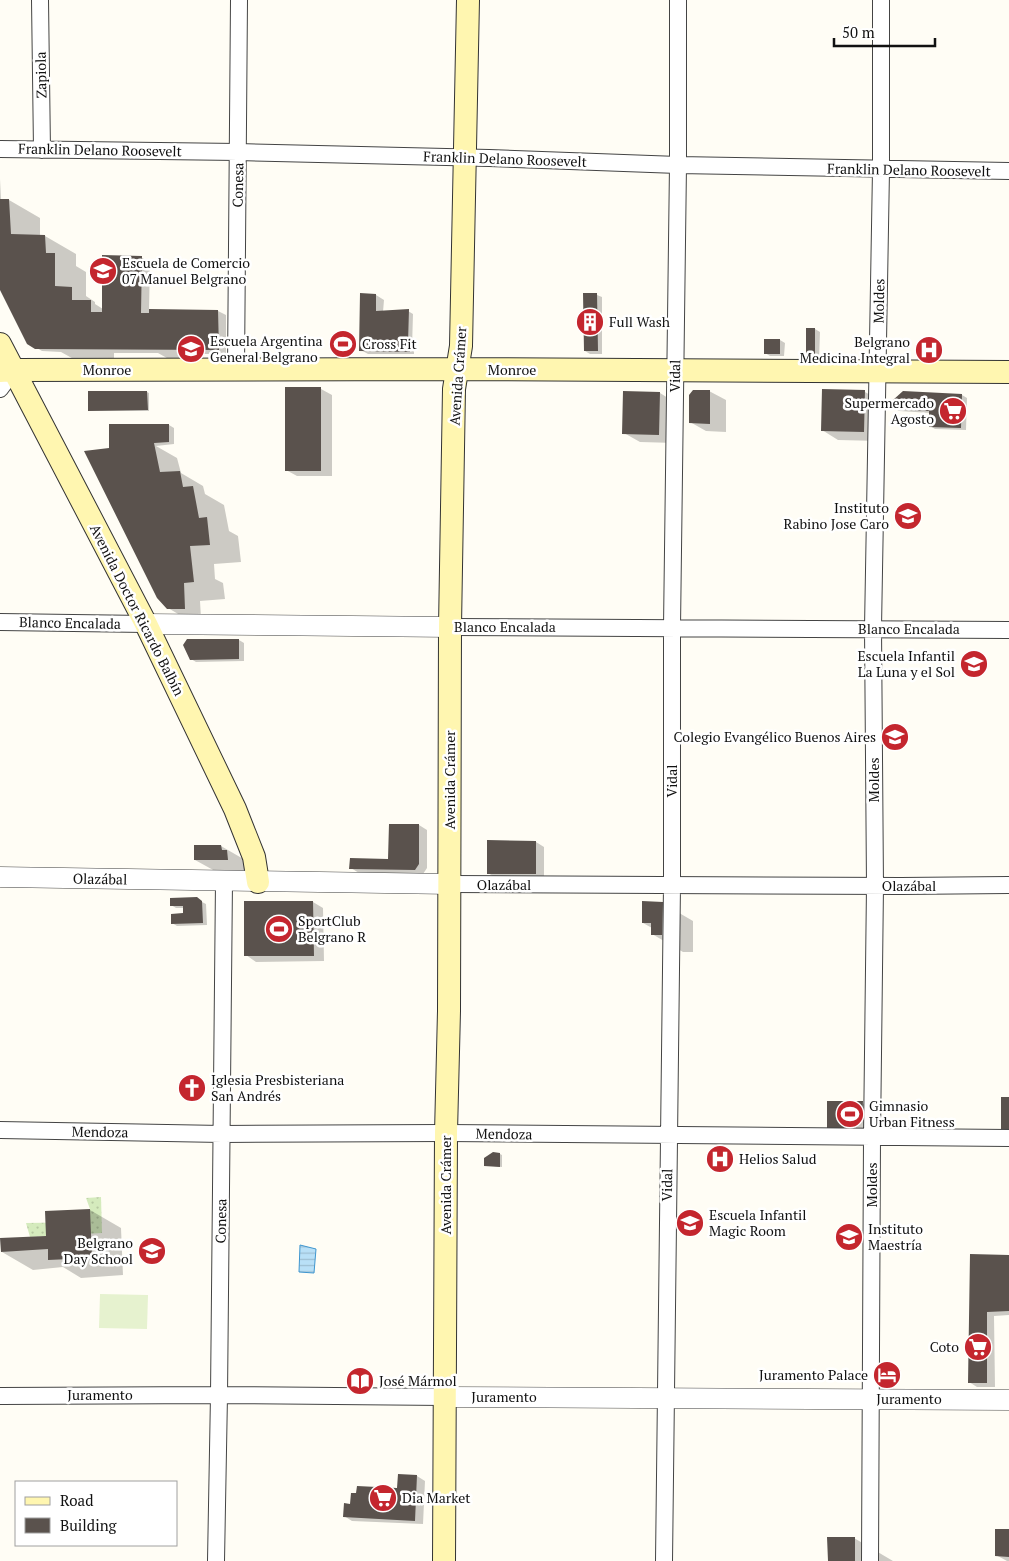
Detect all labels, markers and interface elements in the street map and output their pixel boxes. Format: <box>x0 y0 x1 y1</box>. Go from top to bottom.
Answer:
scale bar <box>834 15 935 47</box>
text: 50 m <box>842 22 875 42</box>
street label: Zapiola <box>31 51 50 99</box>
street label: Franklin Delano Roosevelt <box>18 139 183 160</box>
street label: Franklin Delano Roosevelt <box>423 146 588 171</box>
street label: Franklin Delano Roosevelt <box>827 159 992 180</box>
street label: Conesa <box>228 162 247 208</box>
place label: Escuela de Comercio 07 Manuel Belgrano <box>122 253 250 288</box>
school or university icon: Escuela de Comercio 07 Manuel Belgrano <box>88 256 118 286</box>
street label: Moldes <box>869 278 888 324</box>
building icon: Full Wash <box>575 307 605 337</box>
place label: Full Wash <box>609 312 670 331</box>
street label: Avenida Crámer <box>445 325 470 426</box>
sports icon: Cross Fit <box>328 329 358 359</box>
place label: Escuela Argentina General Belgrano <box>210 331 323 366</box>
place label: Belgrano Medicina Integral <box>800 332 910 367</box>
school or university icon: Escuela Argentina General Belgrano <box>176 334 206 364</box>
place label: Cross Fit <box>362 334 417 353</box>
hospital icon: Belgrano Medicina Integral <box>914 335 944 365</box>
street label: Vidal <box>665 359 684 393</box>
street label: Monroe <box>83 360 131 379</box>
street label: Monroe <box>488 360 536 379</box>
place label: Supermercado Agosto <box>845 393 934 428</box>
supermarket icon: Supermercado Agosto <box>938 396 968 426</box>
place label: Instituto Rabino Jose Caro <box>783 498 889 533</box>
school or university icon: Instituto Rabino Jose Caro <box>893 501 923 531</box>
street label: Avenida Doctor Ricardo Balbín <box>86 521 189 699</box>
street label: Blanco Encalada <box>19 612 121 633</box>
street label: Blanco Encalada <box>454 617 556 636</box>
street label: Blanco Encalada <box>858 619 960 638</box>
place label: Escuela Infantil La Luna y el Sol <box>857 646 955 681</box>
school or university icon: Escuela Infantil La Luna y el Sol <box>959 649 989 679</box>
school or university icon: Colegio Evangélico Buenos Aires <box>880 722 910 752</box>
place label: Colegio Evangélico Buenos Aires <box>674 727 876 746</box>
street label: Avenida Crámer <box>440 730 459 830</box>
street label: Moldes <box>864 758 883 802</box>
street label: Vidal <box>662 765 681 797</box>
street label: Olazábal <box>73 869 127 888</box>
street label: Olazábal <box>477 875 531 894</box>
street label: Olazábal <box>882 876 936 895</box>
place label: SportClub Belgrano R <box>298 911 366 946</box>
sports icon: SportClub Belgrano R <box>264 914 294 944</box>
place label: Iglesia Presbisteriana San Andrés <box>211 1070 344 1105</box>
church icon: Iglesia Presbisteriana San Andrés <box>177 1073 207 1103</box>
place label: Gimnasio Urban Fitness <box>869 1096 955 1131</box>
sports icon: Gimnasio Urban Fitness <box>835 1099 865 1129</box>
street label: Mendoza <box>71 1122 129 1141</box>
street label: Mendoza <box>475 1124 533 1143</box>
street label: Avenida Crámer <box>436 1135 455 1235</box>
hospital icon: Helios Salud <box>705 1144 735 1174</box>
place label: Helios Salud <box>739 1149 817 1168</box>
street label: Moldes <box>862 1163 881 1207</box>
street label: Vidal <box>657 1168 676 1202</box>
street label: Conesa <box>211 1198 230 1244</box>
place label: Escuela Infantil Magic Room <box>709 1205 807 1240</box>
school or university icon: Escuela Infantil Magic Room <box>675 1208 705 1238</box>
place label: Instituto Maestría <box>868 1219 923 1254</box>
school or university icon: Instituto Maestría <box>834 1222 864 1252</box>
place label: Belgrano Day School <box>64 1233 133 1268</box>
school or university icon: Belgrano Day School <box>137 1236 167 1266</box>
supermarket icon: Coto <box>963 1332 993 1362</box>
place label: Coto <box>930 1337 959 1356</box>
hotel icon: Juramento Palace <box>872 1360 902 1390</box>
place label: Juramento Palace <box>759 1365 868 1384</box>
library icon: José Mármol <box>345 1366 375 1396</box>
place label: José Mármol <box>379 1371 457 1390</box>
street label: Juramento <box>67 1385 133 1404</box>
street label: Juramento <box>471 1387 537 1406</box>
street label: Juramento <box>876 1389 942 1408</box>
legend <box>15 1481 178 1546</box>
supermarket icon: Dia Market <box>368 1483 398 1513</box>
place label: Dia Market <box>402 1488 471 1507</box>
text: Road <box>60 1490 93 1510</box>
text: Building <box>60 1515 118 1535</box>

